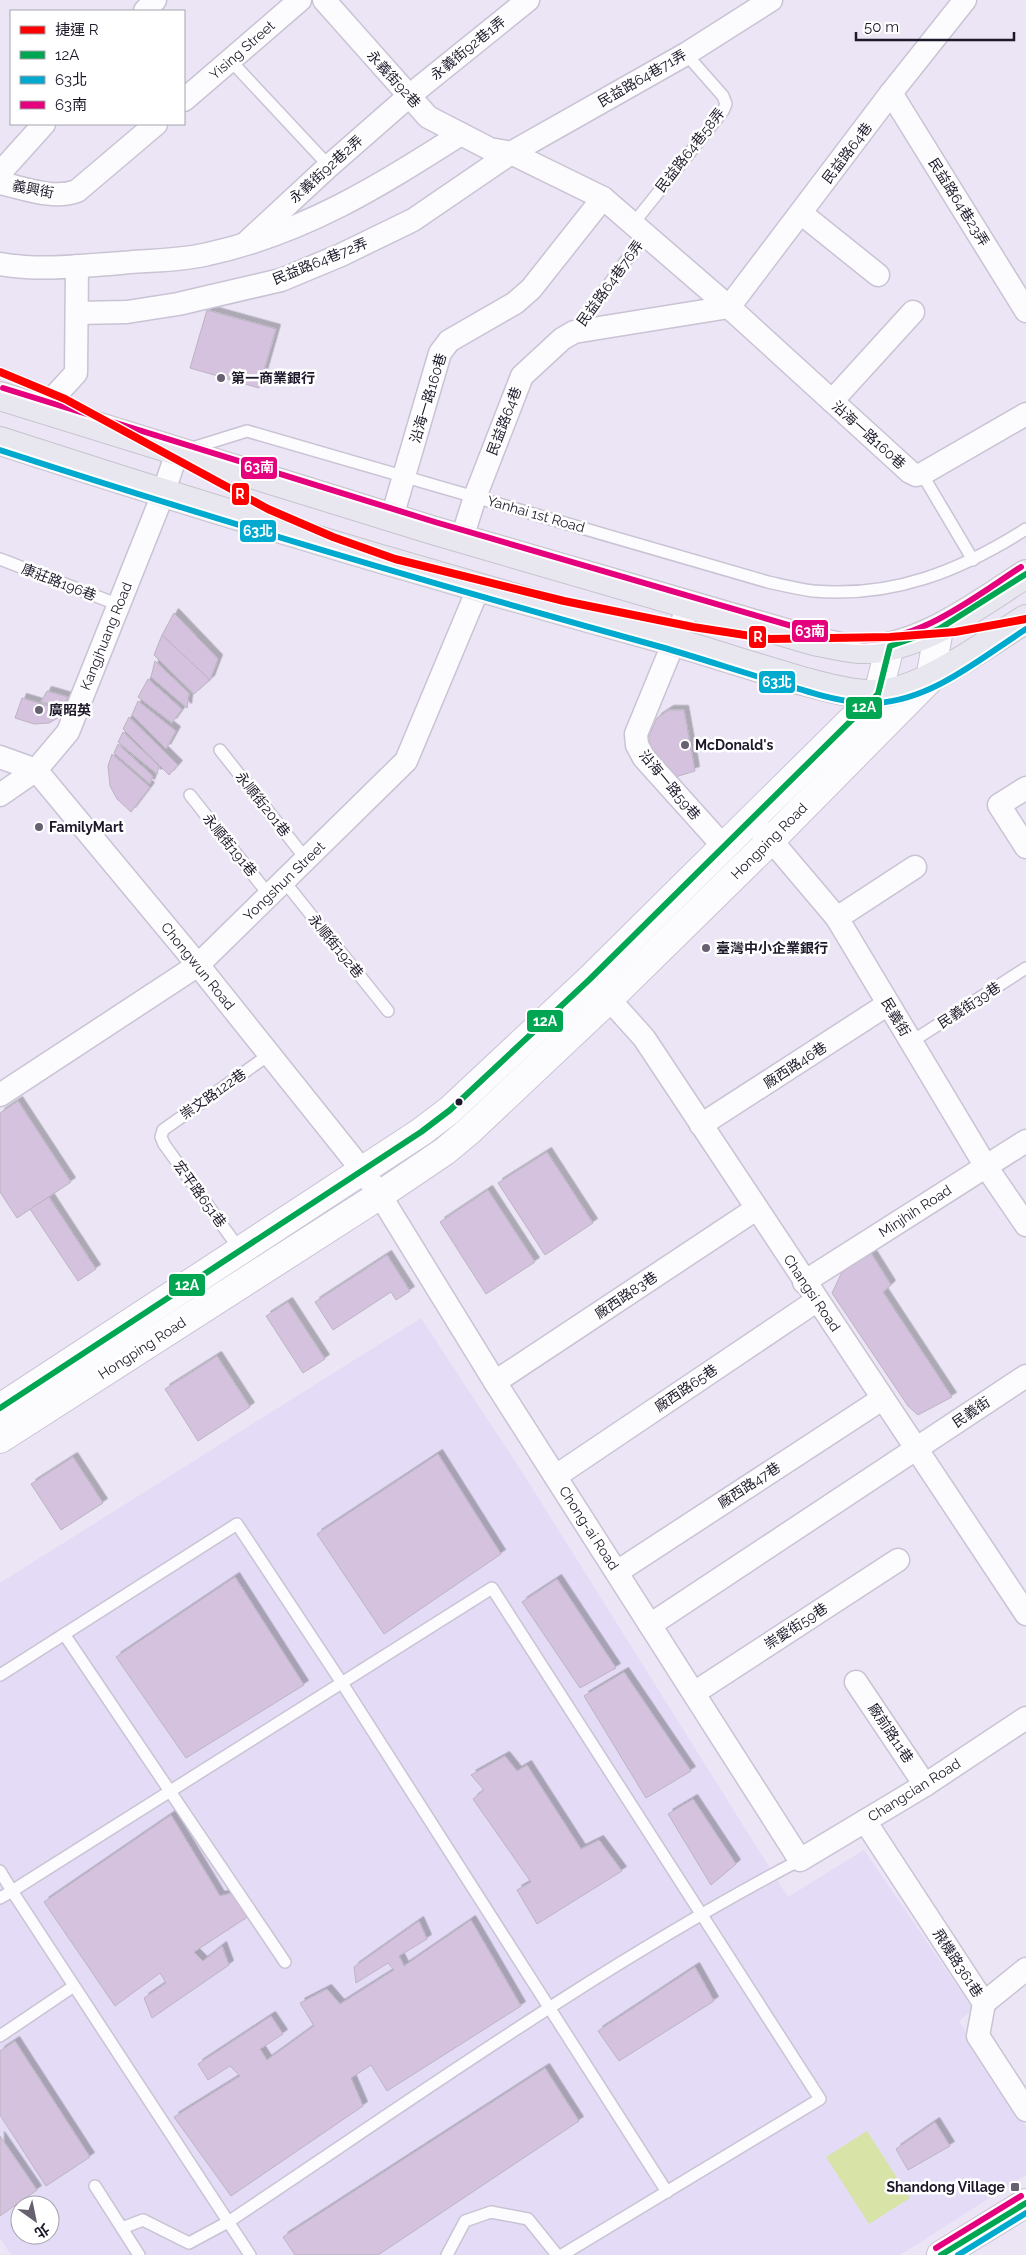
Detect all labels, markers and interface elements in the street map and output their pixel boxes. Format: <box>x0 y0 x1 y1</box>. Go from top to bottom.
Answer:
legend <box>10 10 185 125</box>
scale bar <box>856 10 1014 42</box>
street label: 永義街92巷1弄 <box>427 13 509 83</box>
street label: Yising Street <box>206 17 278 83</box>
text: 50 m <box>864 18 899 36</box>
text: 捷運 R <box>55 21 99 39</box>
text: 12A <box>55 46 79 64</box>
street label: 民益路64巷71弄 <box>595 46 689 110</box>
street label: 永義街92巷 <box>364 47 424 111</box>
text: 63北 <box>55 71 87 89</box>
text: 63南 <box>55 96 87 114</box>
street label: 民益路64巷58弄 <box>652 105 728 195</box>
street label: 民益路64巷 <box>819 119 875 187</box>
street label: 永義街92巷2弄 <box>286 132 366 206</box>
street label: 民益路64巷23弄 <box>925 155 993 249</box>
street label: 義興街 <box>11 177 55 201</box>
street label: 民益路64巷72弄 <box>270 235 370 287</box>
street label: 民益路64巷76弄 <box>574 237 646 329</box>
street label: 沿海一路160巷 <box>407 351 449 445</box>
place label: 第一商業銀行 <box>231 370 315 386</box>
marker: 第一商業銀行 <box>215 372 227 384</box>
street label: 民益路64巷 <box>484 384 524 458</box>
street label: 沿海一路160巷 <box>829 398 909 472</box>
line badge: 63南 <box>240 456 278 480</box>
text: 63南 <box>244 459 274 475</box>
line badge: R <box>231 482 250 506</box>
text: R <box>235 486 245 502</box>
street label: Yanhai 1st Road <box>485 492 587 536</box>
line badge: 63北 <box>239 519 277 543</box>
text: 63北 <box>243 523 273 539</box>
street label: 康莊路196巷 <box>19 560 99 604</box>
street label: Kangjhuang Road <box>77 580 135 692</box>
line badge: 63南 <box>791 619 829 643</box>
text: 63南 <box>795 623 825 639</box>
line badge: R <box>748 625 767 649</box>
text: R <box>753 629 763 645</box>
line badge: 63北 <box>758 670 796 694</box>
text: 63北 <box>762 674 792 690</box>
line badge: 12A <box>845 696 883 720</box>
text: 12A <box>852 699 877 715</box>
place label: 廣昭英 <box>49 702 91 718</box>
marker: 廣昭英 <box>33 704 45 716</box>
place label: McDonald's <box>695 737 774 753</box>
marker: McDonald's <box>679 739 691 751</box>
street label: 沿海一路59巷 <box>636 747 704 823</box>
street label: 永順街201巷 <box>233 768 293 840</box>
street label: Hongping Road <box>728 800 810 882</box>
street label: 永順街191巷 <box>200 810 260 880</box>
place label: FamilyMart <box>49 819 124 835</box>
marker: FamilyMart <box>33 821 45 833</box>
street label: Yongshun Street <box>240 838 328 924</box>
street label: 永順街192巷 <box>305 911 367 981</box>
street label: Chongwun Road <box>158 919 238 1013</box>
place label: 臺灣中小企業銀行 <box>716 940 828 956</box>
marker: 臺灣中小企業銀行 <box>700 942 712 954</box>
street label: 民義街39巷 <box>935 979 1003 1031</box>
street label: 民義街 <box>878 995 914 1039</box>
line badge: 12A <box>526 1009 564 1033</box>
text: 12A <box>533 1013 558 1029</box>
street label: 廠西路46巷 <box>760 1039 830 1091</box>
street label: 崇文路122巷 <box>177 1065 249 1123</box>
unlabelled marker <box>454 1097 464 1107</box>
street label: 宏平路651巷 <box>171 1158 229 1230</box>
street label: Minjhih Road <box>876 1182 954 1240</box>
street label: Changsi Road <box>780 1252 844 1334</box>
street label: 廠西路83巷 <box>592 1268 660 1322</box>
line badge: 12A <box>168 1273 206 1297</box>
text: 12A <box>175 1277 200 1293</box>
street label: Hongping Road <box>95 1314 189 1382</box>
street label: 廠西路65巷 <box>652 1361 720 1415</box>
street label: 民義街 <box>949 1394 993 1430</box>
street label: 廠西路47巷 <box>715 1459 783 1511</box>
street label: Chong-ai Road <box>556 1483 622 1573</box>
street label: 崇愛街59巷 <box>762 1600 830 1652</box>
street label: 廠前路11巷 <box>865 1700 917 1766</box>
street label: Changcian Road <box>865 1755 963 1825</box>
street label: 飛機路361巷 <box>930 1926 986 2000</box>
place label: Shandong Village <box>887 2179 1006 2195</box>
marker: Shandong Village <box>1009 2181 1021 2193</box>
north arrow <box>10 2195 60 2245</box>
text: 北 <box>32 2220 52 2241</box>

